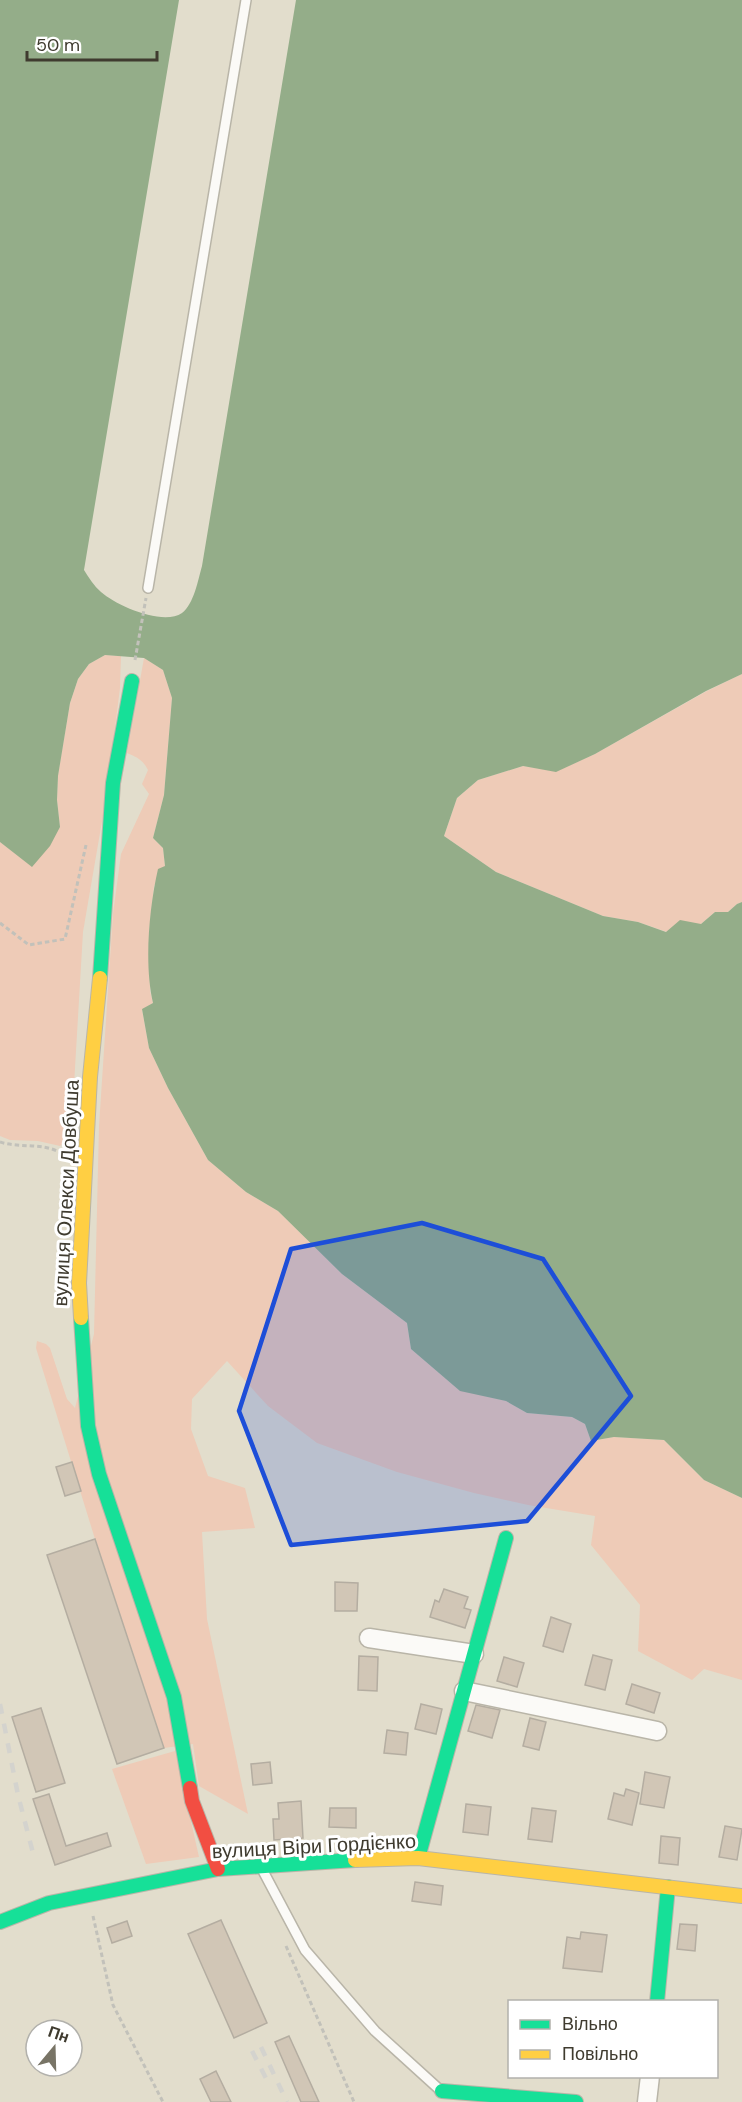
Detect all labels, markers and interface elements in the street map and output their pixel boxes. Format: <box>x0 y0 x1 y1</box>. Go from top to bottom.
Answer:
scale bar <box>27 24 158 62</box>
text: 50 m <box>36 33 80 57</box>
street label: вулиця Олекси Довбуша <box>47 1078 85 1307</box>
street label: вулиця Віри Гордієнко <box>211 1828 417 1864</box>
legend <box>508 2000 718 2078</box>
text: Вільно <box>562 2012 618 2036</box>
north arrow <box>24 2018 84 2078</box>
text: Пн <box>45 2021 72 2048</box>
text: Повільно <box>562 2042 638 2066</box>

